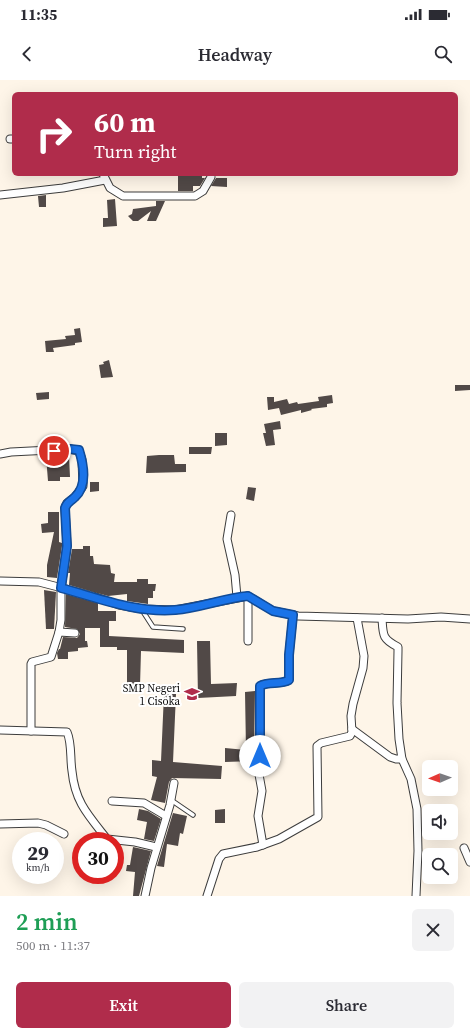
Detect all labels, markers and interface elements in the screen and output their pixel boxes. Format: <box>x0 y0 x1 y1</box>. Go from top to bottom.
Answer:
text: 11:35 <box>20 4 57 25</box>
text: Headway <box>198 42 272 67</box>
icon: back <box>16 43 38 65</box>
icon: search <box>432 43 454 65</box>
text: 60 m <box>94 103 156 141</box>
icon: right <box>28 108 80 160</box>
text: Turn right <box>94 139 176 164</box>
pin <box>37 434 71 468</box>
icon: arrive <box>43 440 65 462</box>
place label: SMP Negeri 1 Cisoka <box>123 681 180 709</box>
school or university icon: SMP Negeri 1 Cisoka <box>183 685 201 703</box>
position arrow <box>239 735 281 777</box>
north arrow <box>422 760 458 796</box>
map controls <box>422 760 458 884</box>
button: sound <box>422 804 458 840</box>
speed limit sign: 30 <box>72 832 124 884</box>
text: 29 <box>27 839 49 867</box>
button: search <box>422 848 458 884</box>
text: km/h <box>26 861 50 874</box>
text: 2 min <box>16 905 78 938</box>
button: close <box>412 909 454 951</box>
text: 500 m · 11:37 <box>16 937 90 954</box>
button: Exit <box>16 982 231 1028</box>
button: Share <box>239 982 454 1028</box>

